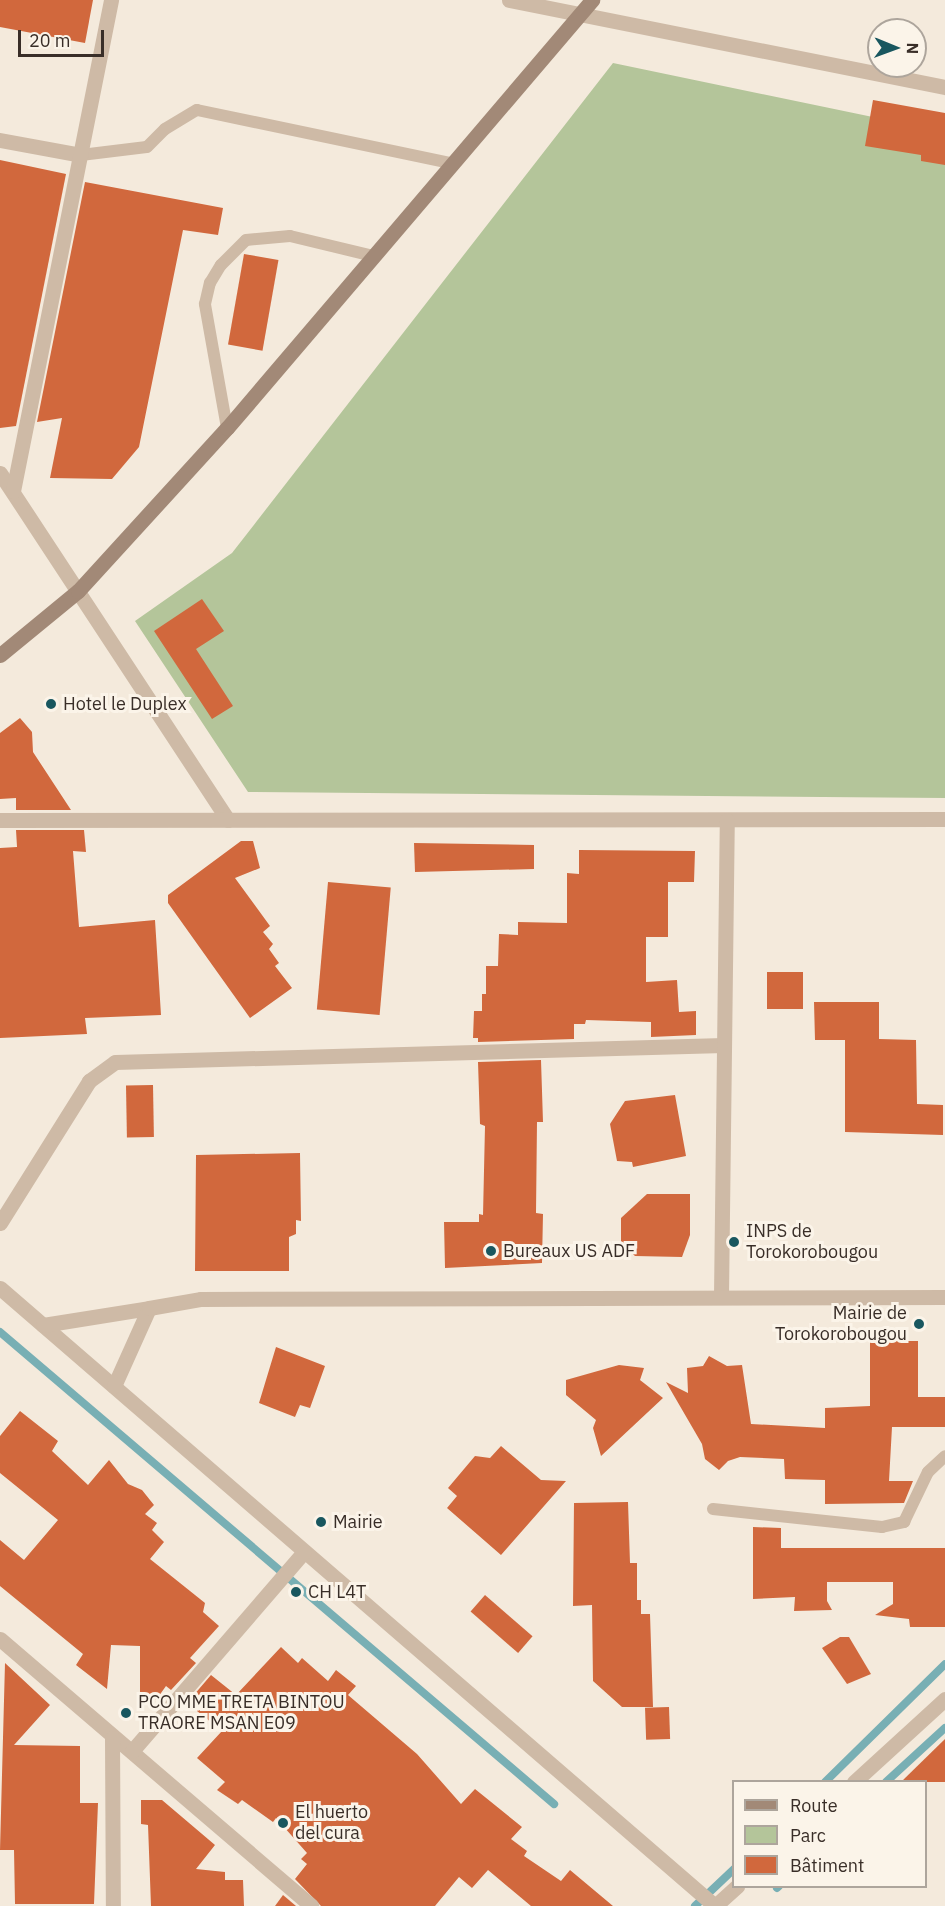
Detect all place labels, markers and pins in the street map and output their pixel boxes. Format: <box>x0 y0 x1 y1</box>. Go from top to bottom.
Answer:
place label: Hotel le Duplex <box>63 693 187 715</box>
marker: Hotel le Duplex <box>44 697 58 711</box>
place label: INPS de Torokorobougou <box>746 1221 878 1264</box>
marker: INPS de Torokorobougou <box>727 1235 741 1249</box>
place label: Bureaux US ADF <box>503 1240 635 1262</box>
marker: Bureaux US ADF <box>484 1244 498 1258</box>
place label: Mairie de Torokorobougou <box>775 1303 907 1346</box>
marker: Mairie de Torokorobougou <box>912 1317 926 1331</box>
place label: Mairie <box>333 1511 383 1533</box>
marker: Mairie <box>314 1515 328 1529</box>
place label: CH L4T <box>308 1581 366 1603</box>
marker: CH L4T <box>289 1585 303 1599</box>
place label: PCO MME TRETA BINTOU TRAORE MSAN E09 <box>138 1692 345 1734</box>
marker: PCO MME TRETA BINTOU TRAORE MSAN E09 <box>119 1706 133 1720</box>
place label: El huerto del cura <box>295 1802 368 1844</box>
marker: El huerto del cura <box>276 1816 290 1830</box>

